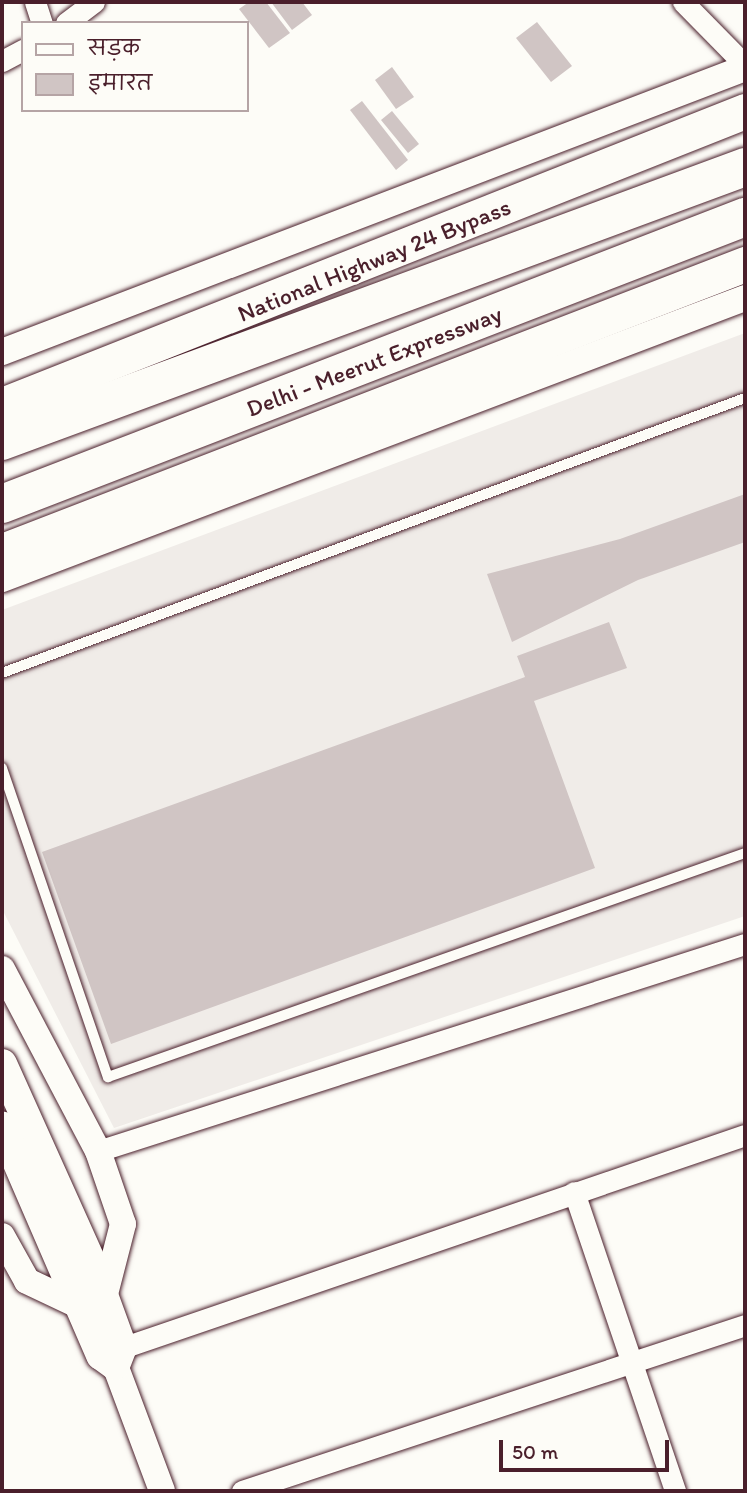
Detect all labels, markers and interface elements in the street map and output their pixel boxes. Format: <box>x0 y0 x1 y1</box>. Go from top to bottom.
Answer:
legend <box>21 21 248 112</box>
text: सड़क <box>88 35 140 60</box>
text: इमारत <box>88 70 152 95</box>
street label: National Highway 24 Bypass <box>234 192 514 328</box>
street label: Delhi - Meerut Expressway <box>243 299 505 423</box>
scale bar <box>502 1426 672 1470</box>
text: 50 m <box>512 1439 558 1464</box>

